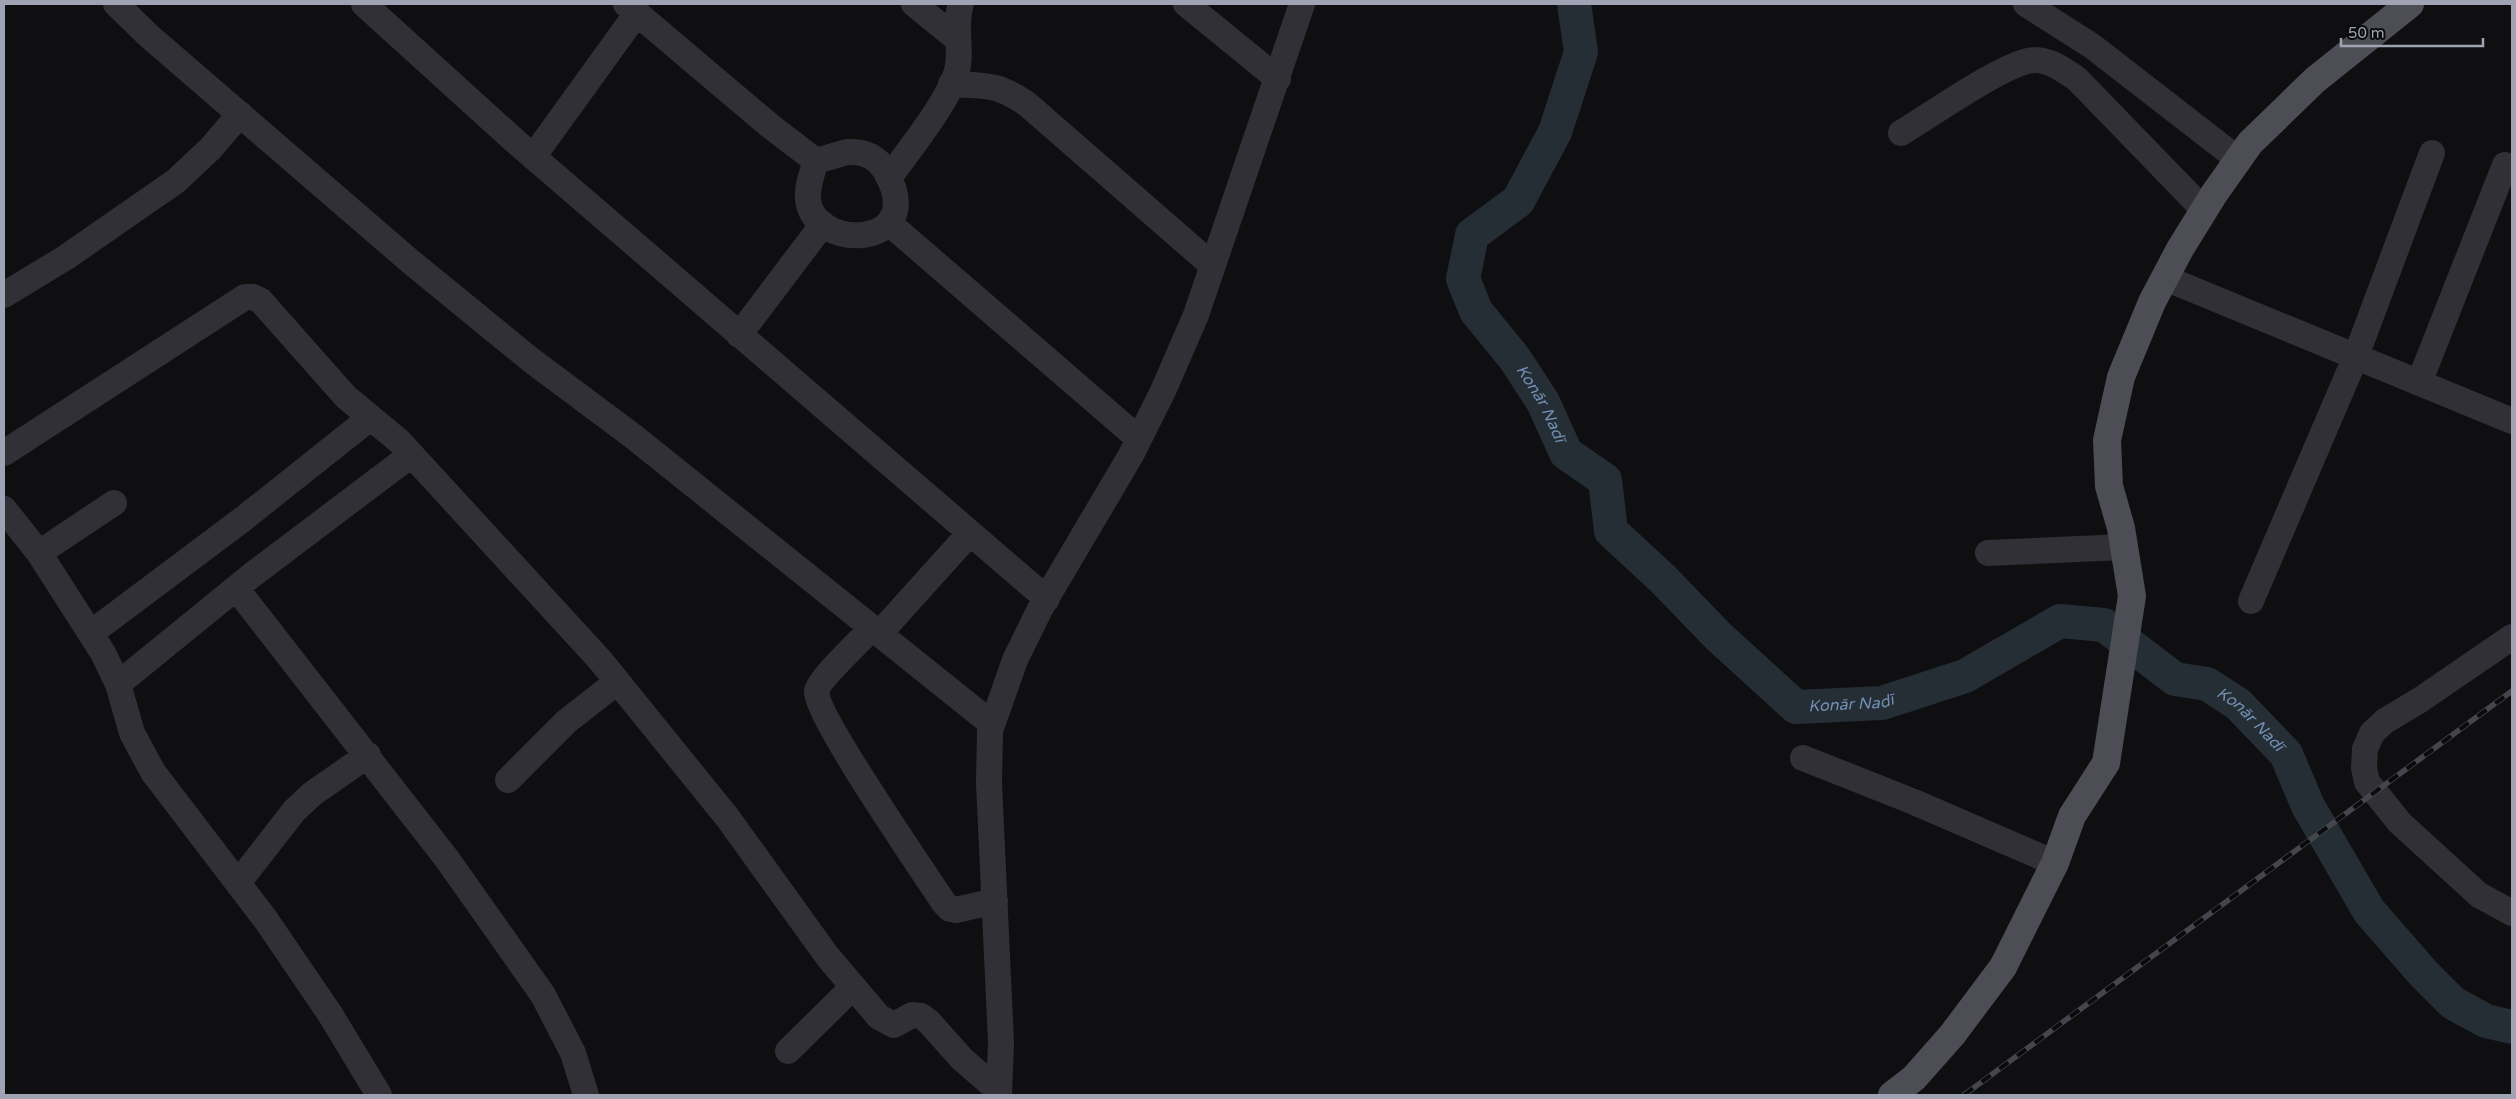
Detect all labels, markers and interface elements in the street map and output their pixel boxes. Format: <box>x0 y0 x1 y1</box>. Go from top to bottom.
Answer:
scale bar <box>2341 15 2484 47</box>
text: 50 m <box>2348 24 2385 42</box>
water label: Konār Nadī <box>1511 361 1571 448</box>
water label: Konār Nadī <box>2213 683 2290 758</box>
water label: Konār Nadī <box>1808 689 1899 716</box>

